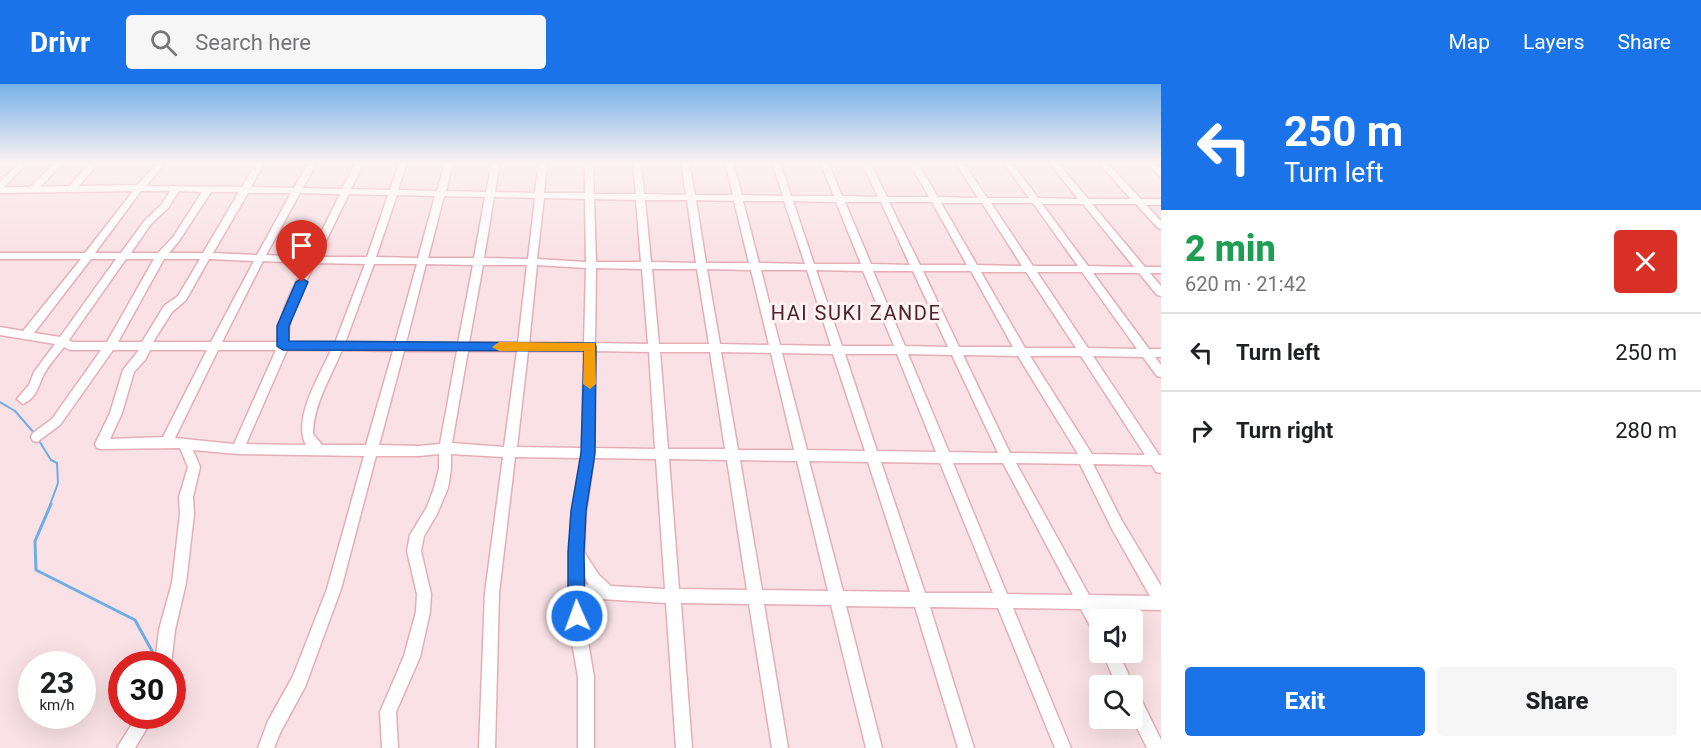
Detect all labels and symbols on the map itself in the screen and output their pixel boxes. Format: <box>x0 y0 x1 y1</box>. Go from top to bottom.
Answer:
pin <box>276 220 327 282</box>
district label: HAI SUKI ZANDE <box>771 301 941 325</box>
position arrow <box>545 584 609 648</box>
speed limit sign: 30 <box>108 651 186 729</box>

